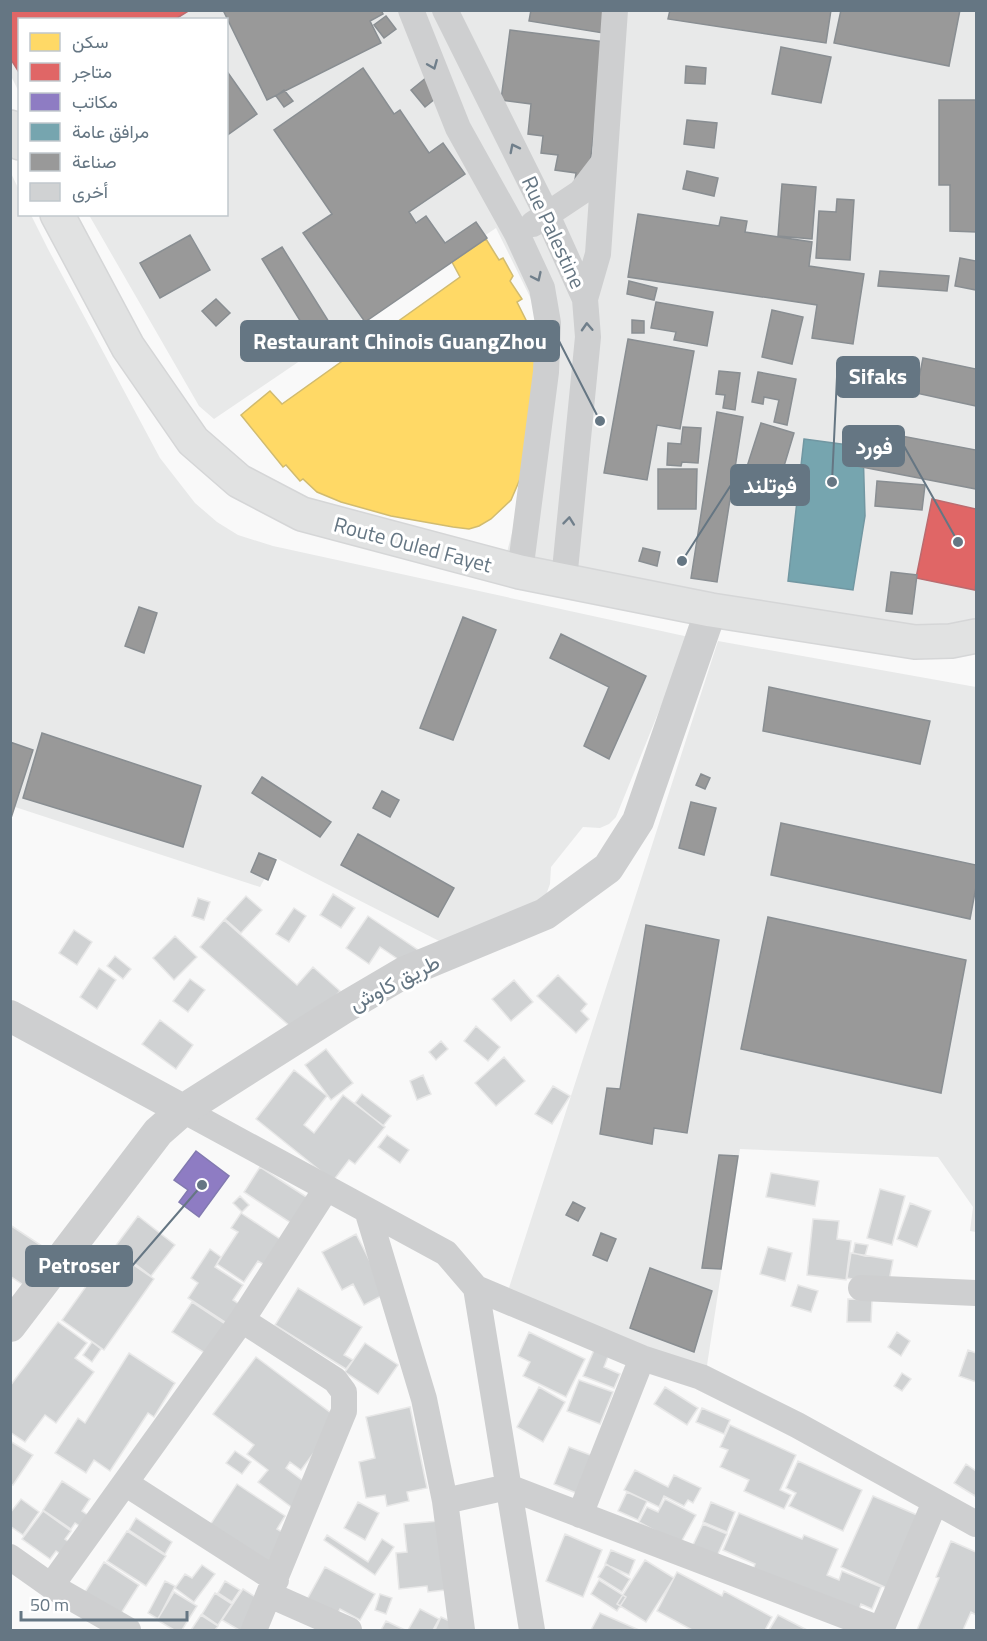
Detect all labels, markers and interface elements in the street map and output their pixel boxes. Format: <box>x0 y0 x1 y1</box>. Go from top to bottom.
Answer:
legend <box>18 18 228 216</box>
text: سكن <box>72 28 108 55</box>
text: متاجر <box>71 58 112 85</box>
one-way arrow <box>425 59 438 70</box>
text: مكاتب <box>72 88 118 115</box>
text: مرافق عامة <box>72 118 149 145</box>
one-way arrow <box>510 144 521 155</box>
text: صناعة <box>72 148 117 175</box>
street label: Rue Palestine <box>514 170 594 294</box>
text: أخرى <box>72 178 108 205</box>
one-way arrow <box>530 271 542 282</box>
callout: Restaurant Chinois GuangZhou <box>241 321 559 361</box>
one-way arrow <box>580 323 593 332</box>
text: Restaurant Chinois GuangZhou <box>253 324 547 358</box>
callout: Sifaks <box>837 357 919 397</box>
text: Sifaks <box>849 359 907 393</box>
callout: فورد <box>843 426 904 466</box>
text: فورد <box>855 429 893 463</box>
callout: فوتلند <box>731 465 809 505</box>
text: فوتلند <box>743 468 797 502</box>
street label: Route Ouled Fayet <box>330 508 496 581</box>
one-way arrow <box>562 517 575 526</box>
street label: طريق كاوش <box>343 945 445 1019</box>
callout: Petroser <box>26 1246 132 1286</box>
text: Petroser <box>38 1248 120 1282</box>
scale bar <box>21 1584 188 1622</box>
text: 50 m <box>30 1591 69 1618</box>

